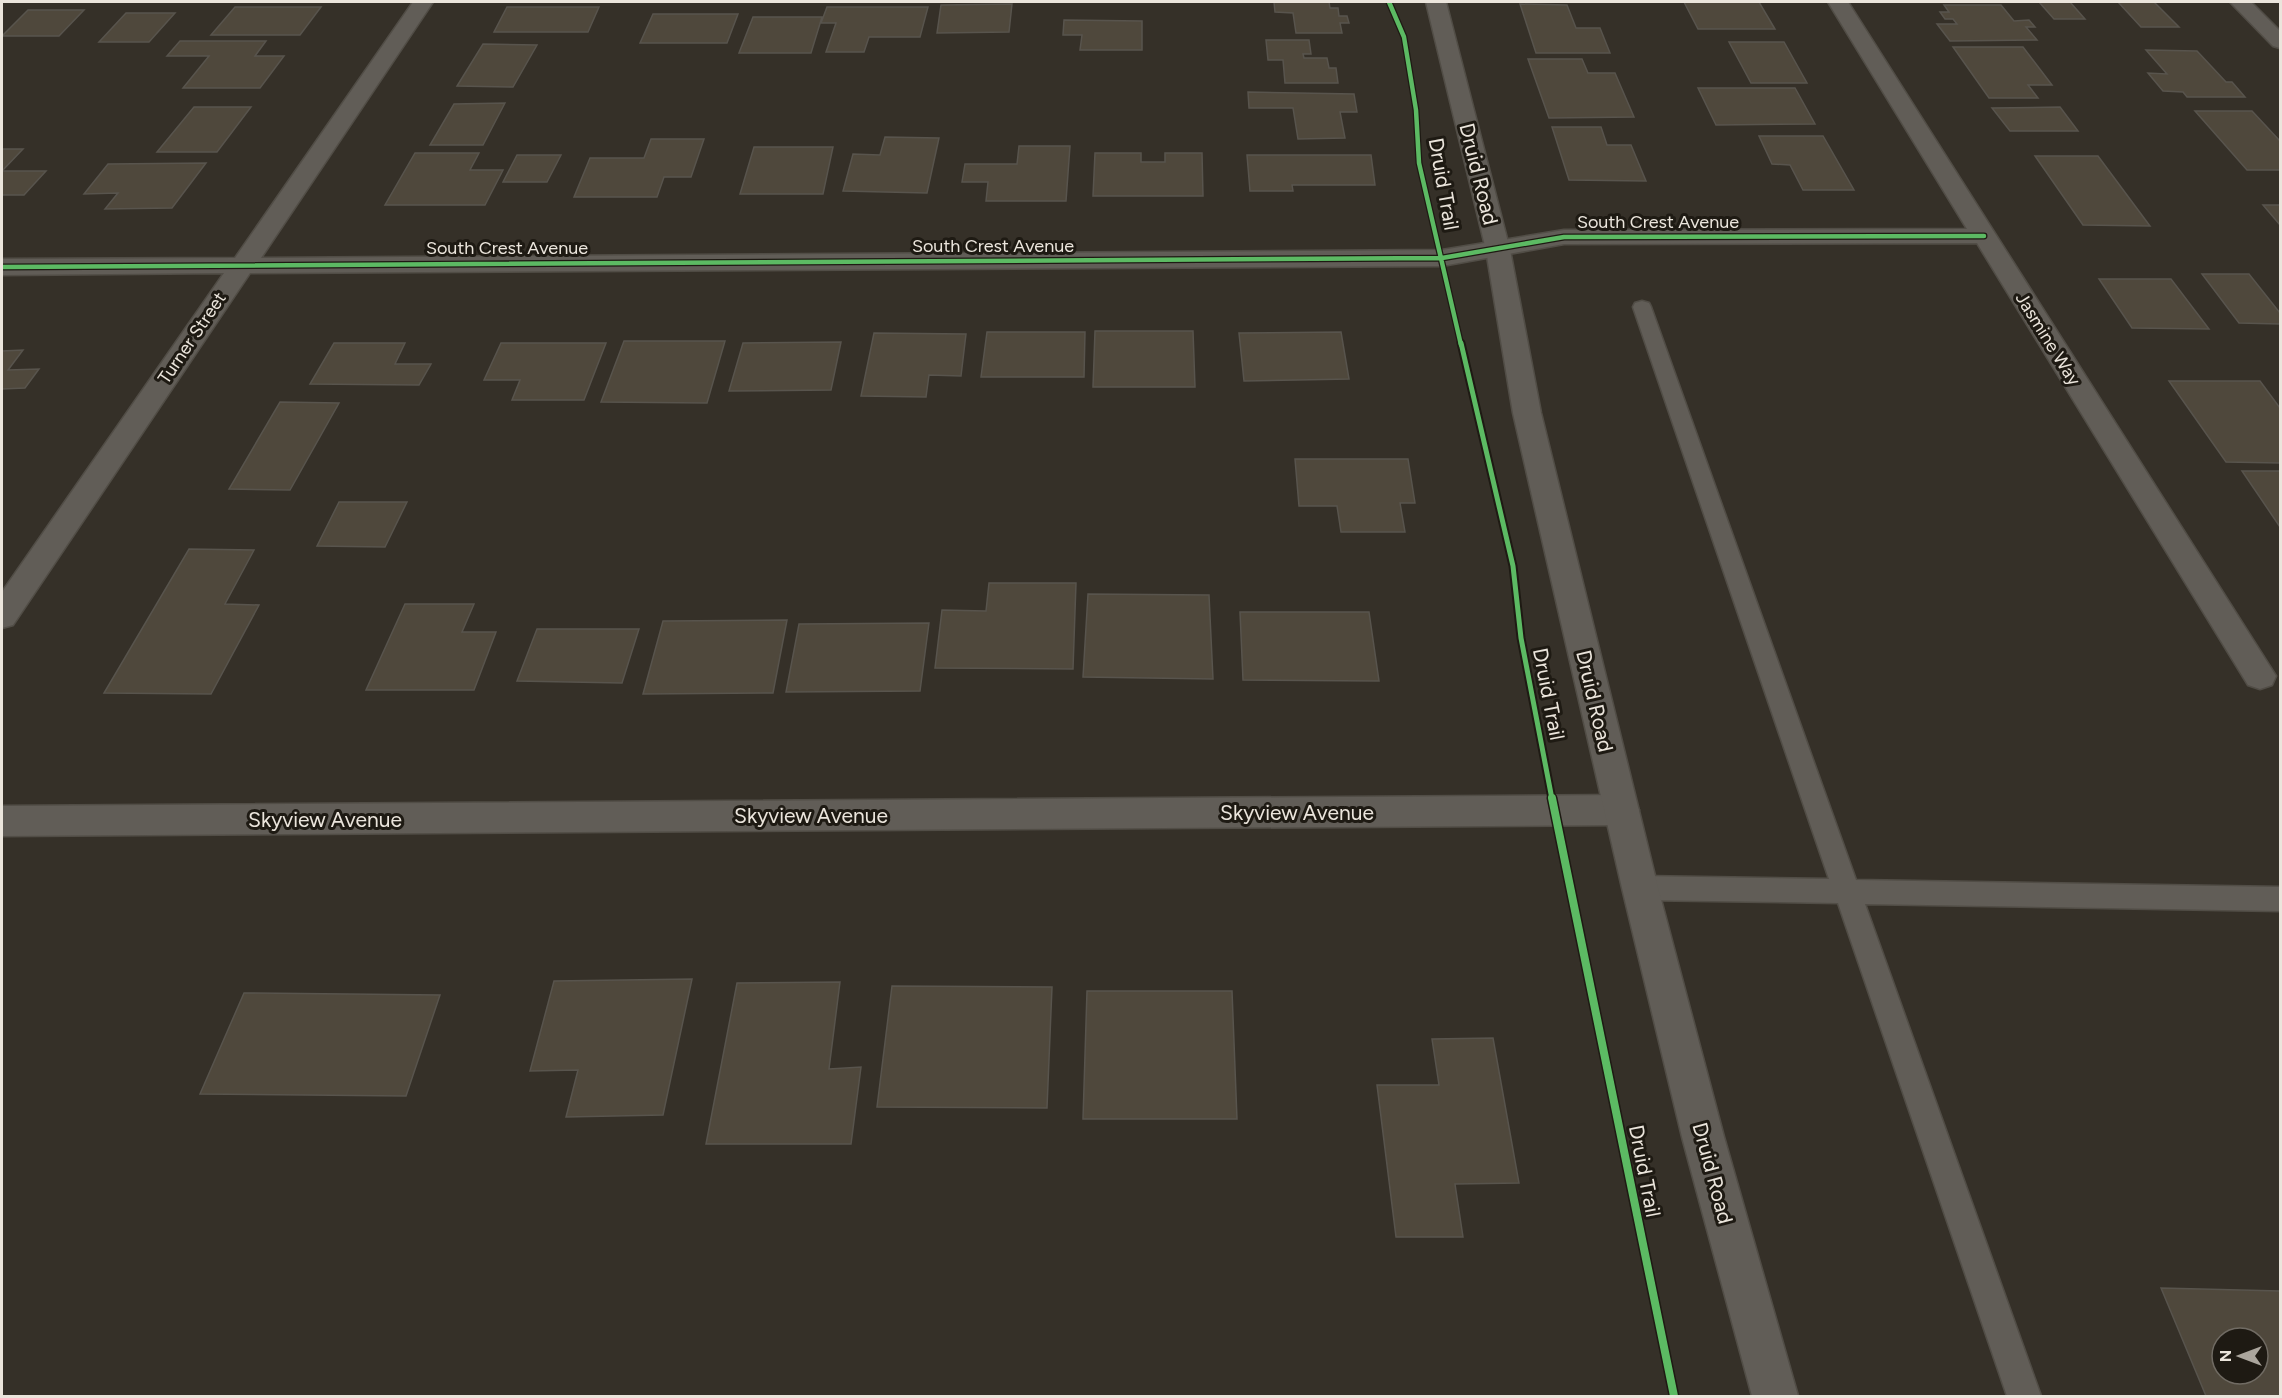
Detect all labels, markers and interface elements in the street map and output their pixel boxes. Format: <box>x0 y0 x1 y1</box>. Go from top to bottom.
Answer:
street label: Druid Road <box>1454 121 1504 227</box>
street label: Druid Trail <box>1424 136 1464 232</box>
street label: South Crest Avenue <box>1577 211 1739 233</box>
street label: South Crest Avenue <box>912 235 1074 257</box>
street label: South Crest Avenue <box>426 237 588 259</box>
street label: Turner Street <box>153 288 231 388</box>
street label: Jasmine Way <box>2011 288 2086 390</box>
street label: Druid Trail <box>1528 646 1570 742</box>
street label: Druid Road <box>1571 648 1619 754</box>
street label: Skyview Avenue <box>1220 800 1374 825</box>
street label: Skyview Avenue <box>734 803 888 828</box>
street label: Skyview Avenue <box>248 807 402 832</box>
street label: Druid Road <box>1687 1120 1739 1226</box>
street label: Druid Trail <box>1624 1123 1666 1219</box>
north arrow <box>2210 1326 2270 1386</box>
text: N <box>2216 1350 2235 1362</box>

